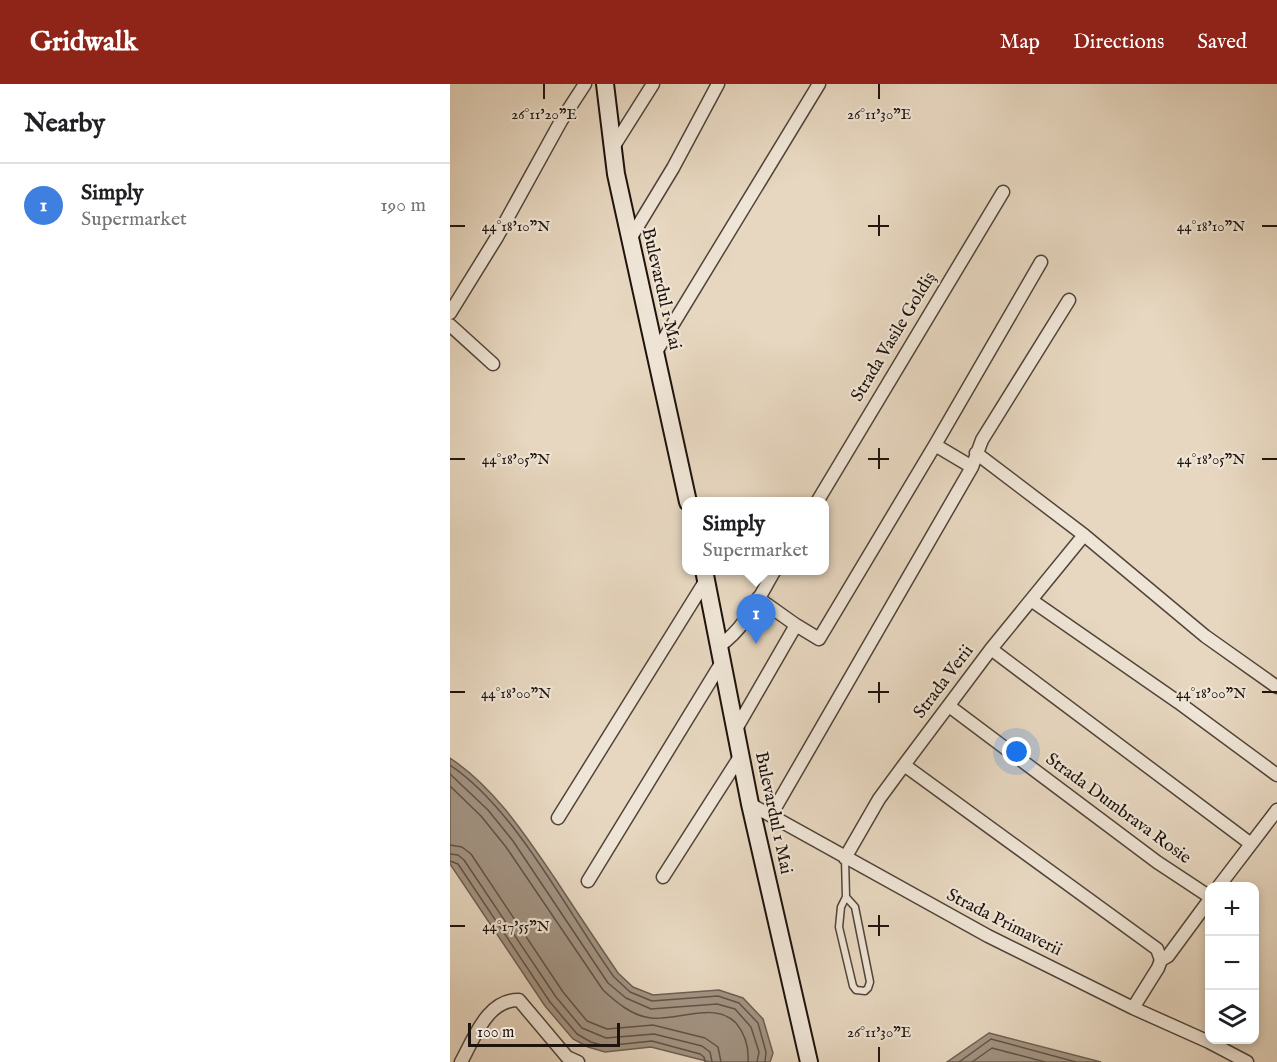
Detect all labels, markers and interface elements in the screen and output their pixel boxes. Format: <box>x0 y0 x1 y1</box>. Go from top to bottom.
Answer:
text: Gridwalk <box>30 25 138 60</box>
text: Map <box>1000 29 1040 56</box>
text: Directions <box>1073 29 1164 56</box>
text: Saved <box>1197 29 1247 56</box>
text: 26°11'20"E <box>511 105 577 124</box>
text: 26°11'30"E <box>847 105 911 124</box>
text: Nearby <box>24 107 105 140</box>
text: Simply <box>81 179 144 207</box>
text: 1 <box>40 193 47 218</box>
text: 190 m <box>380 193 426 218</box>
text: Supermarket <box>81 207 187 232</box>
text: 44°18'10"N <box>482 217 550 236</box>
text: 44°18'10"N <box>1177 217 1245 236</box>
street label: Bulevardul 1 Mai <box>636 226 686 352</box>
street label: Strada Vasile Goldiș <box>846 268 942 406</box>
text: 44°18'05"N <box>482 450 550 469</box>
text: 44°18'05"N <box>1177 450 1245 469</box>
popup <box>682 497 829 575</box>
text: Simply <box>703 510 765 538</box>
text: Supermarket <box>703 538 808 563</box>
pin: 1 <box>736 594 776 644</box>
street label: Strada Verii <box>909 640 979 723</box>
text: 44°18'00"N <box>481 684 551 703</box>
text: 44°18'00"N <box>1176 684 1246 703</box>
your location <box>1002 737 1031 766</box>
street label: Strada Dumbrava Rosie <box>1041 748 1195 870</box>
street label: Bulevardul 1 Mai <box>749 750 797 877</box>
map controls <box>1205 882 1259 1044</box>
button: + <box>1205 882 1259 936</box>
street label: Strada Primaverii <box>942 884 1066 962</box>
text: 44°17'55"N <box>482 917 550 936</box>
button: − <box>1205 936 1259 990</box>
button: layers <box>1205 990 1259 1044</box>
scale bar <box>468 1020 620 1048</box>
text: 100 m <box>477 1023 514 1043</box>
text: 26°11'30"E <box>847 1023 911 1042</box>

